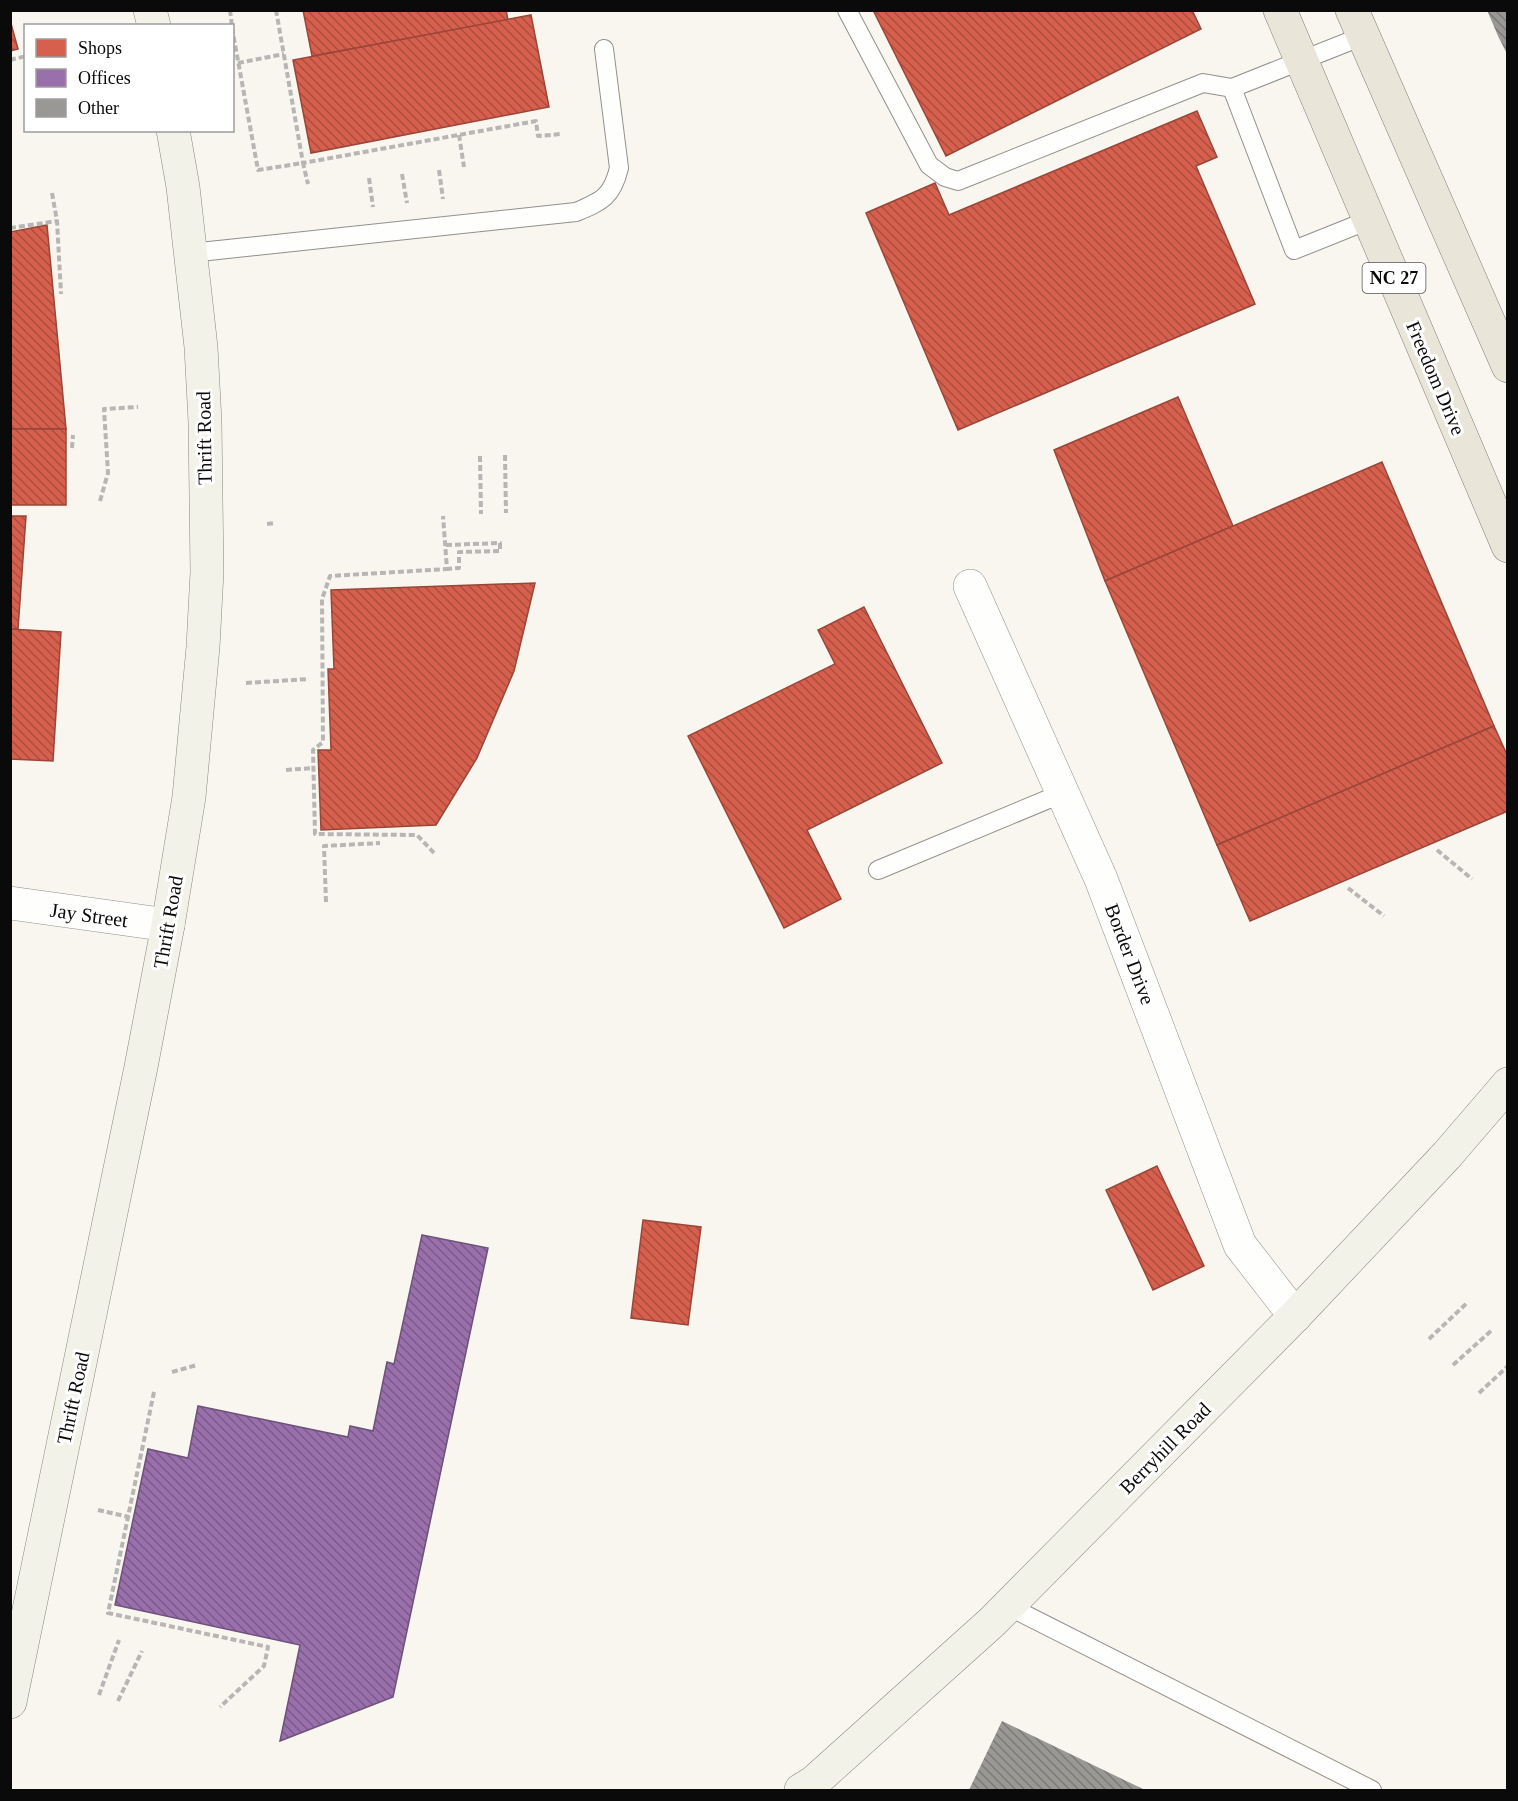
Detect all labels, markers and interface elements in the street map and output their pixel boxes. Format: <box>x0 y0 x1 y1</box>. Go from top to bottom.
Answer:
legend <box>24 24 234 132</box>
text: Shops <box>78 38 122 58</box>
text: Offices <box>78 68 131 88</box>
text: Other <box>78 98 119 118</box>
road number: NC 27 <box>1362 263 1426 293</box>
street label: Freedom Drive <box>1402 318 1470 438</box>
street label: Thrift Road <box>192 391 216 485</box>
street label: Thrift Road <box>149 874 187 970</box>
street label: Jay Street <box>49 899 130 932</box>
street label: Border Drive <box>1101 901 1159 1008</box>
street label: Thrift Road <box>52 1350 94 1446</box>
street label: Berryhill Road <box>1115 1398 1216 1499</box>

